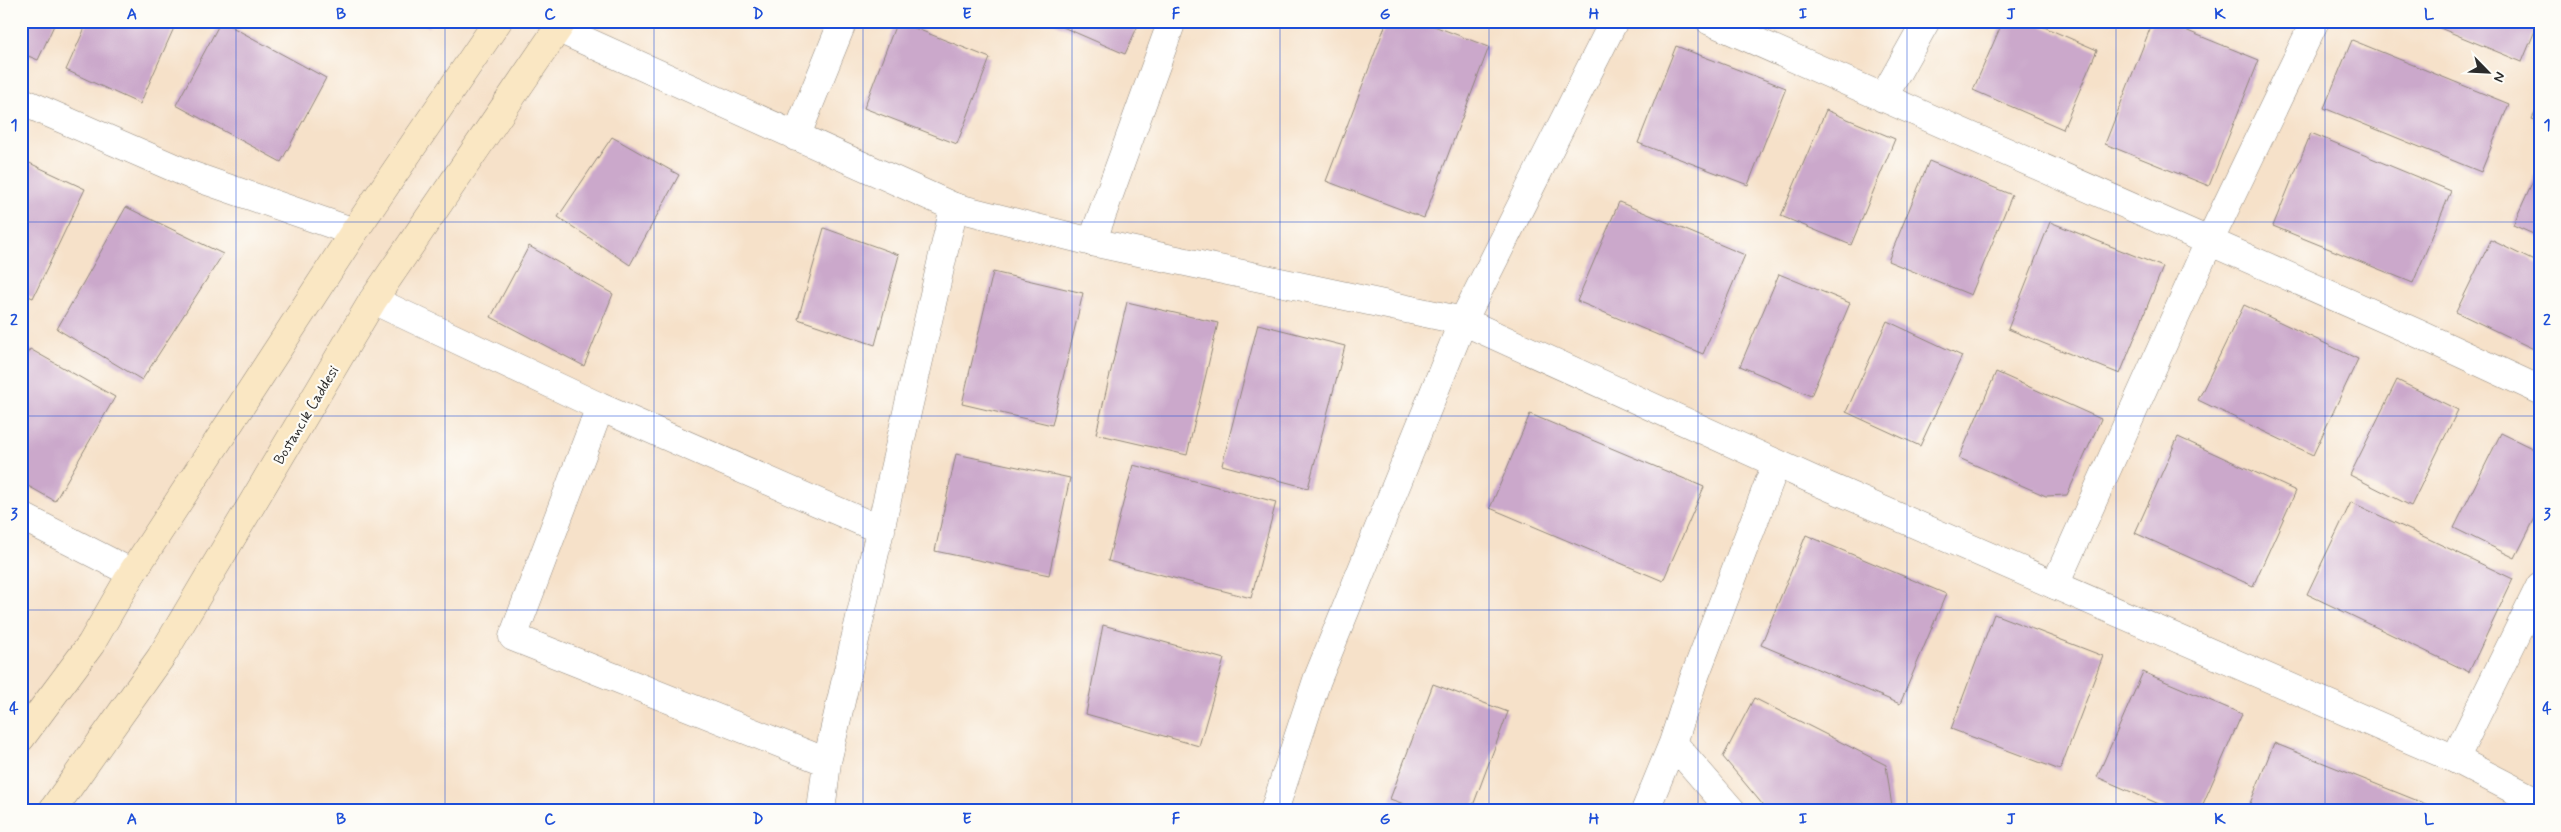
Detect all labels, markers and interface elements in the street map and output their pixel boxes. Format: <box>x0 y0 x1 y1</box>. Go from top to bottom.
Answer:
text: A <box>127 4 137 25</box>
text: B <box>336 4 346 25</box>
text: C <box>544 4 556 25</box>
text: D <box>752 4 764 25</box>
text: E <box>962 4 972 25</box>
text: F <box>1172 4 1181 25</box>
text: G <box>1380 4 1391 25</box>
text: H <box>1589 4 1600 25</box>
text: I <box>1799 4 1808 25</box>
text: J <box>2006 4 2016 25</box>
text: K <box>2214 4 2226 25</box>
text: L <box>2424 4 2435 25</box>
north arrow <box>2464 48 2514 98</box>
text: N <box>2489 69 2509 85</box>
text: 1 <box>10 115 18 136</box>
text: 1 <box>2543 115 2551 136</box>
text: 2 <box>10 310 18 331</box>
text: 2 <box>2543 310 2551 331</box>
street label: Bostancık Caddesi <box>269 362 344 469</box>
text: 3 <box>10 504 18 525</box>
text: 3 <box>2543 504 2551 525</box>
text: 4 <box>9 698 19 719</box>
text: 4 <box>2542 698 2552 719</box>
text: A <box>127 809 137 830</box>
text: B <box>336 809 346 830</box>
text: C <box>544 809 556 830</box>
text: D <box>752 809 764 830</box>
text: E <box>962 809 972 830</box>
text: F <box>1172 809 1181 830</box>
text: G <box>1380 809 1391 830</box>
text: H <box>1589 809 1600 830</box>
text: I <box>1799 809 1808 830</box>
text: J <box>2006 809 2016 830</box>
text: K <box>2214 809 2226 830</box>
text: L <box>2424 809 2435 830</box>

